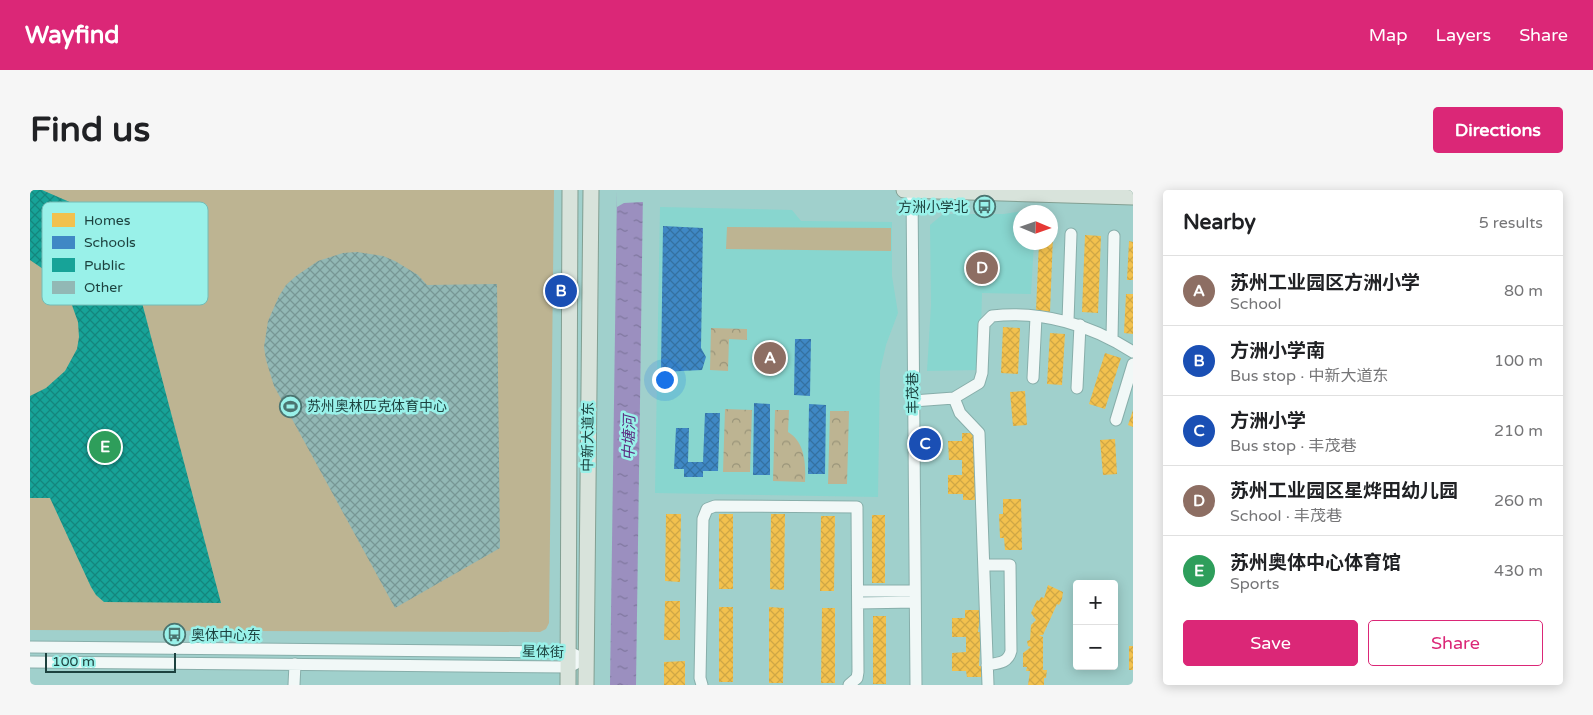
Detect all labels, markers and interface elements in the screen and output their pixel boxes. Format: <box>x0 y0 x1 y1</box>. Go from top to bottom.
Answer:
text: Wayfind <box>25 21 120 50</box>
text: Map <box>1369 24 1408 46</box>
text: Layers <box>1436 24 1491 46</box>
text: Share <box>1519 24 1568 46</box>
button: Directions <box>1433 107 1563 153</box>
text: Find us <box>30 109 150 151</box>
bus stop icon: 方洲小学北 <box>972 195 996 219</box>
place label: 方洲小学北 <box>898 199 968 216</box>
legend <box>42 202 208 305</box>
north arrow <box>1013 205 1058 250</box>
text: Nearby <box>1183 210 1256 235</box>
text: Homes <box>84 212 131 229</box>
text: 5 results <box>1479 213 1543 233</box>
text: Schools <box>84 234 136 251</box>
pin: D <box>966 249 998 287</box>
text: Public <box>84 257 125 274</box>
pin: B <box>545 272 577 310</box>
text: 苏州工业园区方洲小学 <box>1230 272 1420 294</box>
text: Other <box>84 279 123 296</box>
text: A <box>1193 281 1205 301</box>
text: 80 m <box>1504 281 1543 301</box>
text: School <box>1230 294 1282 314</box>
pin: A <box>754 339 786 377</box>
text: 方洲小学南 <box>1230 340 1325 362</box>
text: B <box>1193 351 1205 371</box>
text: 100 m <box>1494 351 1543 371</box>
text: Bus stop · 中新大道东 <box>1230 366 1388 386</box>
your location <box>652 367 678 393</box>
street label: 丰茂巷 <box>904 372 922 414</box>
sports icon: 苏州奥林匹克体育中心 <box>279 394 303 418</box>
place label: 苏州奥林匹克体育中心 <box>307 398 447 415</box>
street label: 中新大道东 <box>579 402 597 472</box>
text: 方洲小学 <box>1230 410 1306 432</box>
water label: 中塘河 <box>620 412 638 461</box>
text: C <box>1193 421 1205 441</box>
text: 210 m <box>1494 421 1543 441</box>
pin: C <box>909 425 941 463</box>
pin: E <box>89 428 121 466</box>
text: Bus stop · 丰茂巷 <box>1230 436 1356 456</box>
text: 苏州工业园区星烨田幼儿园 <box>1230 480 1458 502</box>
text: D <box>1193 491 1205 511</box>
text: 260 m <box>1494 491 1543 511</box>
text: School · 丰茂巷 <box>1230 506 1342 526</box>
text: 苏州奥体中心体育馆 <box>1230 552 1401 574</box>
text: E <box>1194 561 1204 581</box>
text: 430 m <box>1494 561 1543 581</box>
text: Sports <box>1230 574 1279 594</box>
map controls <box>1073 580 1118 670</box>
button: + <box>1073 580 1118 625</box>
button: Save <box>1183 620 1358 666</box>
button: Share <box>1368 620 1543 666</box>
bus stop icon: 奥体中心东 <box>163 623 187 647</box>
button: − <box>1073 625 1118 670</box>
place label: 奥体中心东 <box>191 627 261 644</box>
street label: 星体街 <box>522 643 564 661</box>
scale bar <box>45 650 176 673</box>
text: 100 m <box>52 653 95 670</box>

